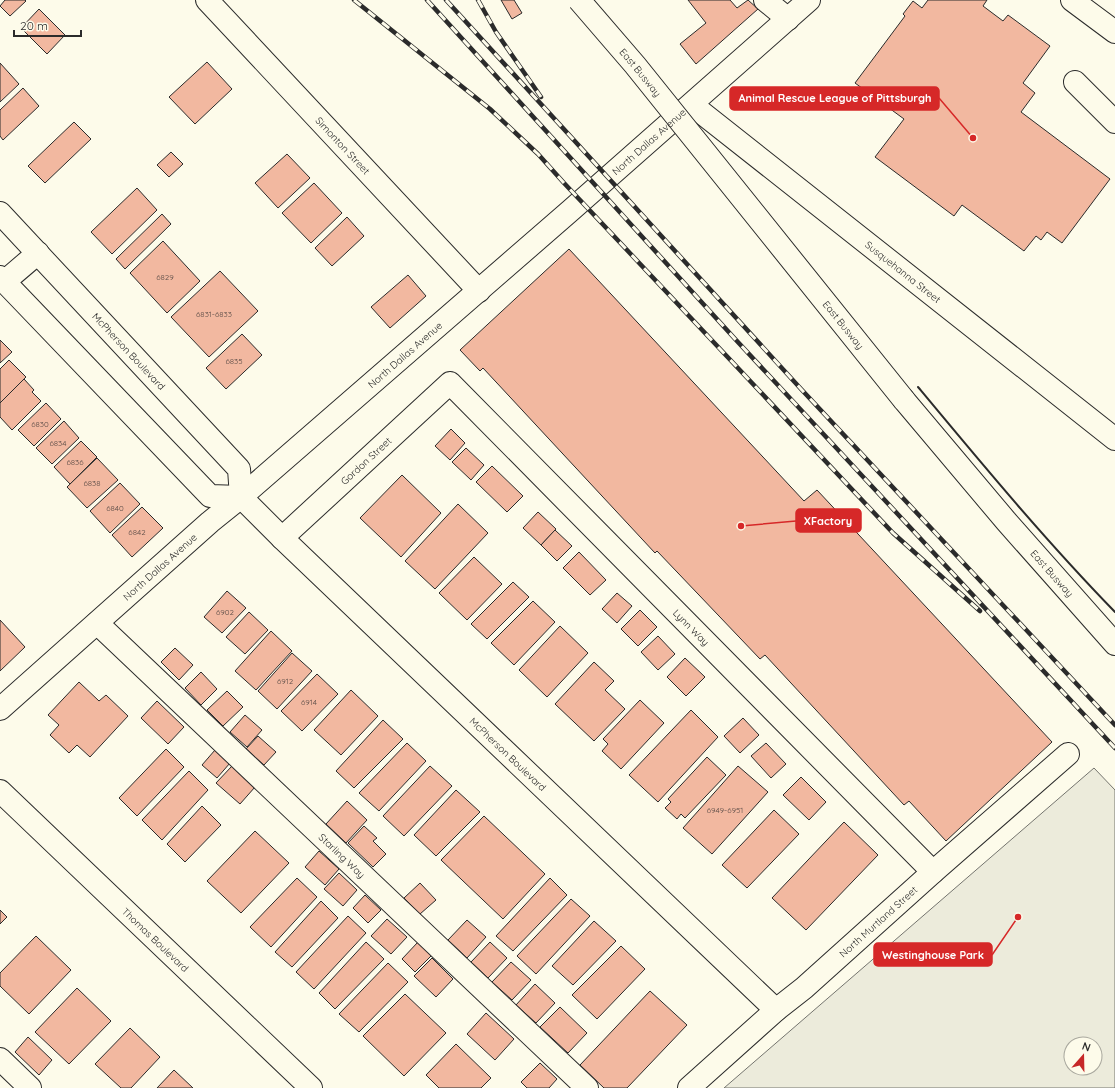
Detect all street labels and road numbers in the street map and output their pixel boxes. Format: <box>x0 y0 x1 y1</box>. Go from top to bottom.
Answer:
street label: East Busway <box>617 46 664 99</box>
street label: North Dallas Avenue <box>609 105 689 178</box>
street label: Simonton Street <box>313 114 373 178</box>
street label: Susquehanna Street <box>862 238 944 306</box>
street label: East Busway <box>820 298 867 352</box>
street label: McPherson Boulevard <box>89 310 168 393</box>
street label: North Dallas Avenue <box>365 319 445 391</box>
street label: Gordon Street <box>338 434 395 488</box>
street label: North Dallas Avenue <box>120 531 200 603</box>
street label: East Busway <box>1028 547 1076 600</box>
street label: Lynn Way <box>670 607 712 649</box>
street label: McPherson Boulevard <box>467 715 549 794</box>
street label: Starling Way <box>316 831 368 881</box>
street label: North Murtland Street <box>837 883 921 960</box>
street label: Thomas Boulevard <box>119 905 191 975</box>

